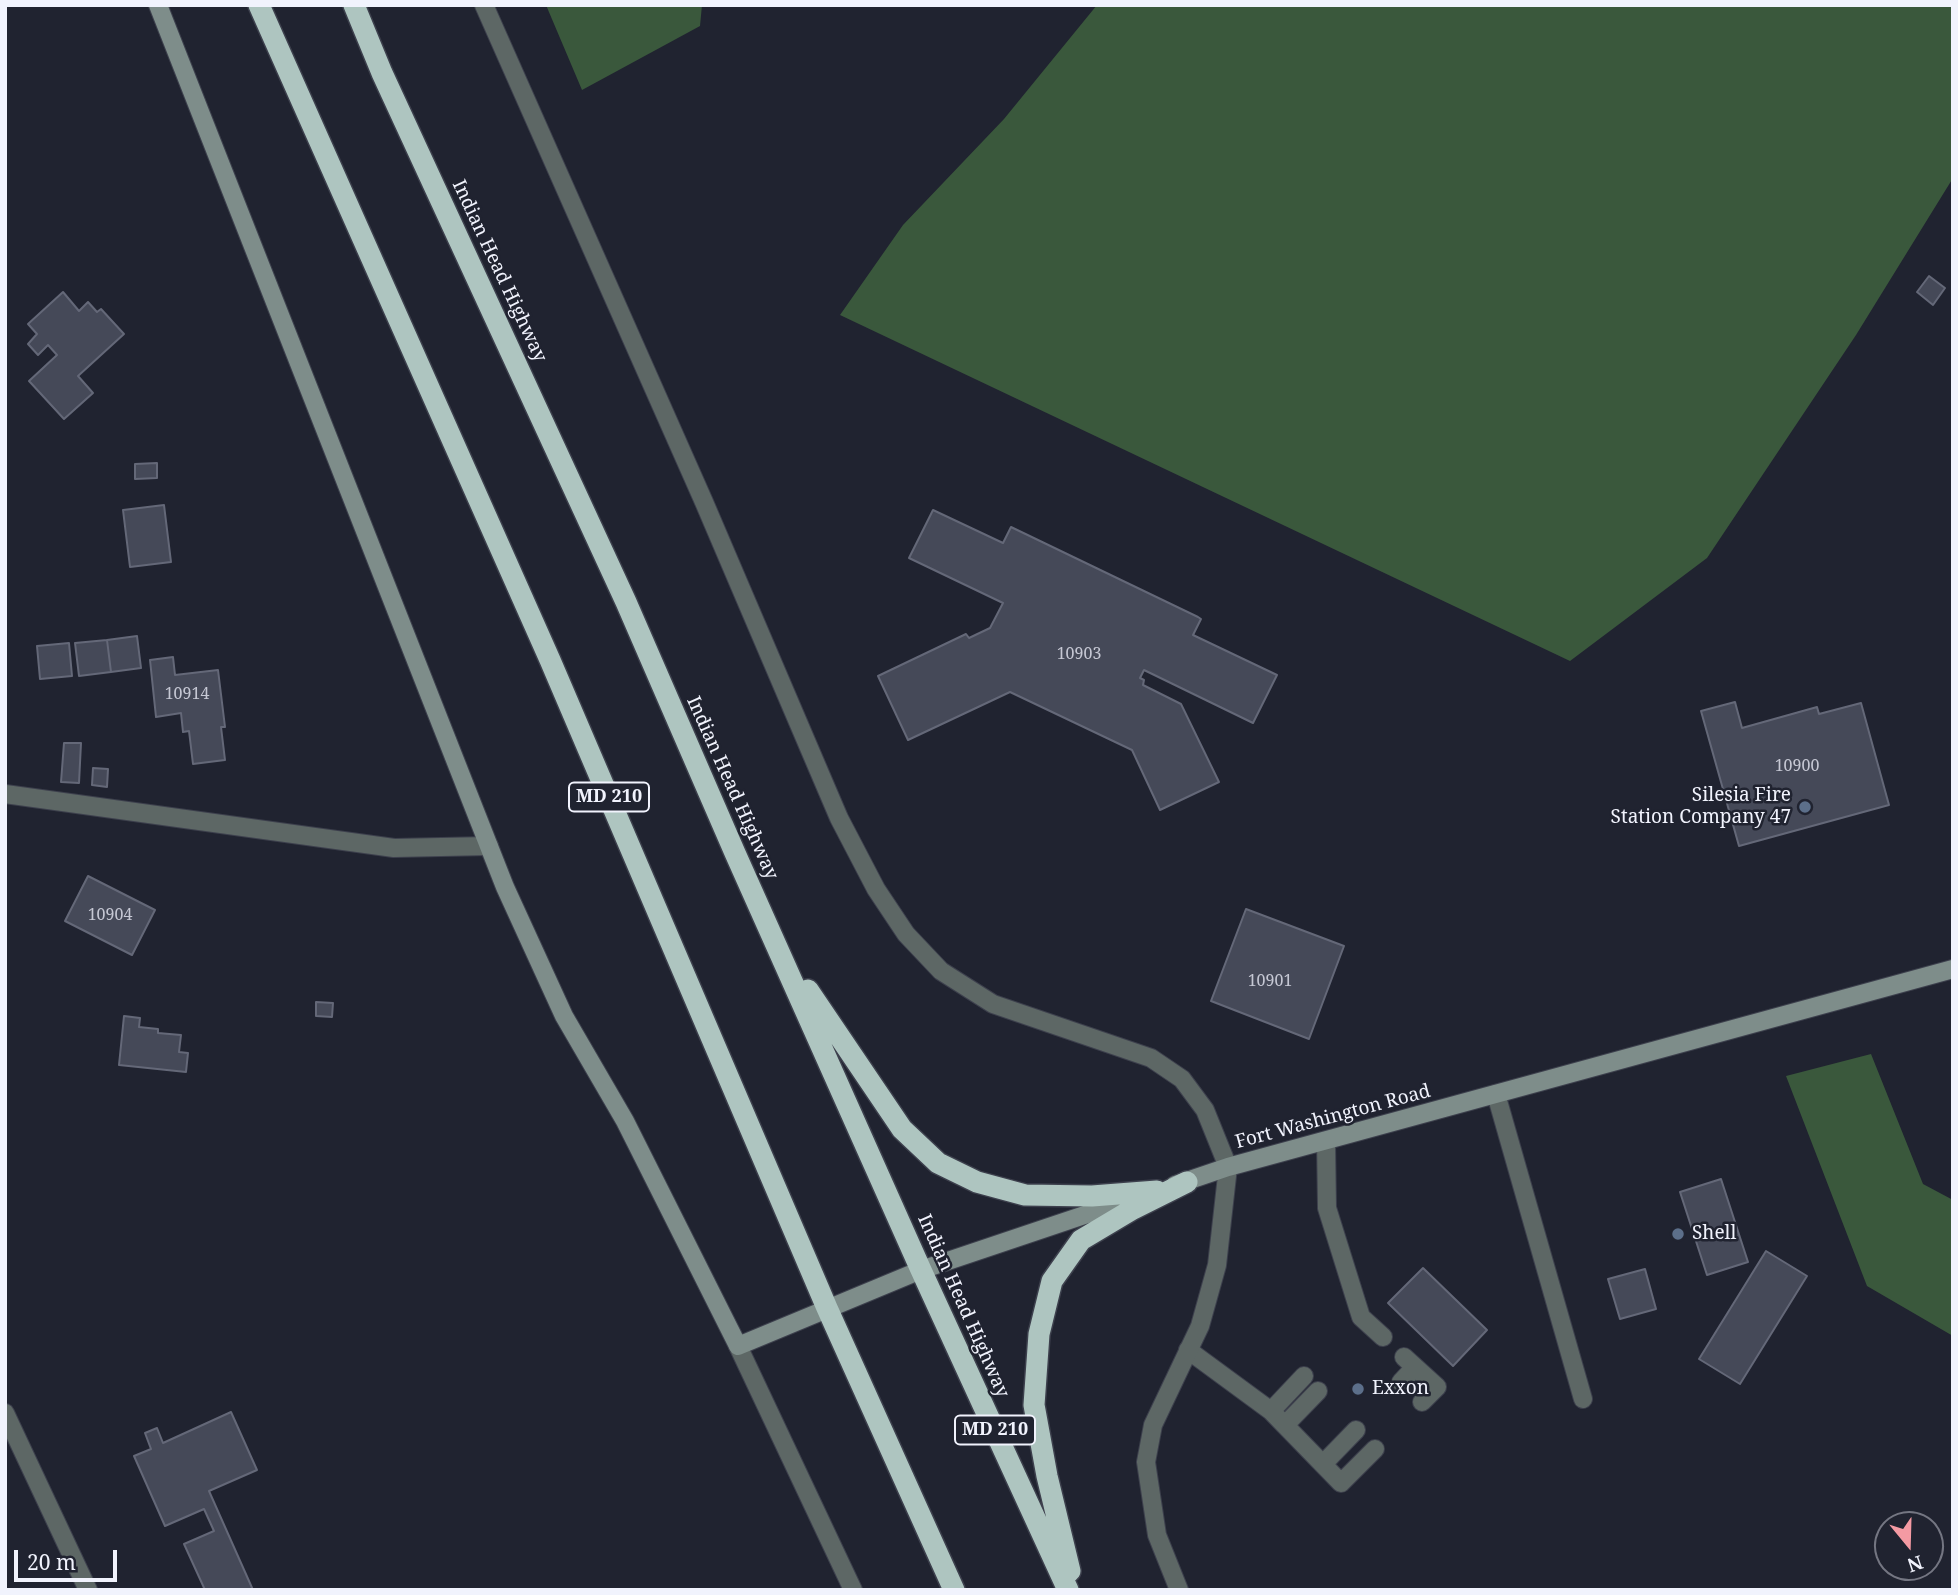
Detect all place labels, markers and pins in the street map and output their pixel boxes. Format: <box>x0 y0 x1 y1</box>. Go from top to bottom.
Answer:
place label: Silesia Fire Station Company 47 <box>1611 785 1791 829</box>
marker: Silesia Fire Station Company 47 <box>1797 799 1813 815</box>
place label: Shell <box>1692 1223 1736 1245</box>
marker: Shell <box>1670 1226 1686 1242</box>
place label: Exxon <box>1372 1378 1429 1400</box>
marker: Exxon <box>1350 1381 1366 1397</box>

